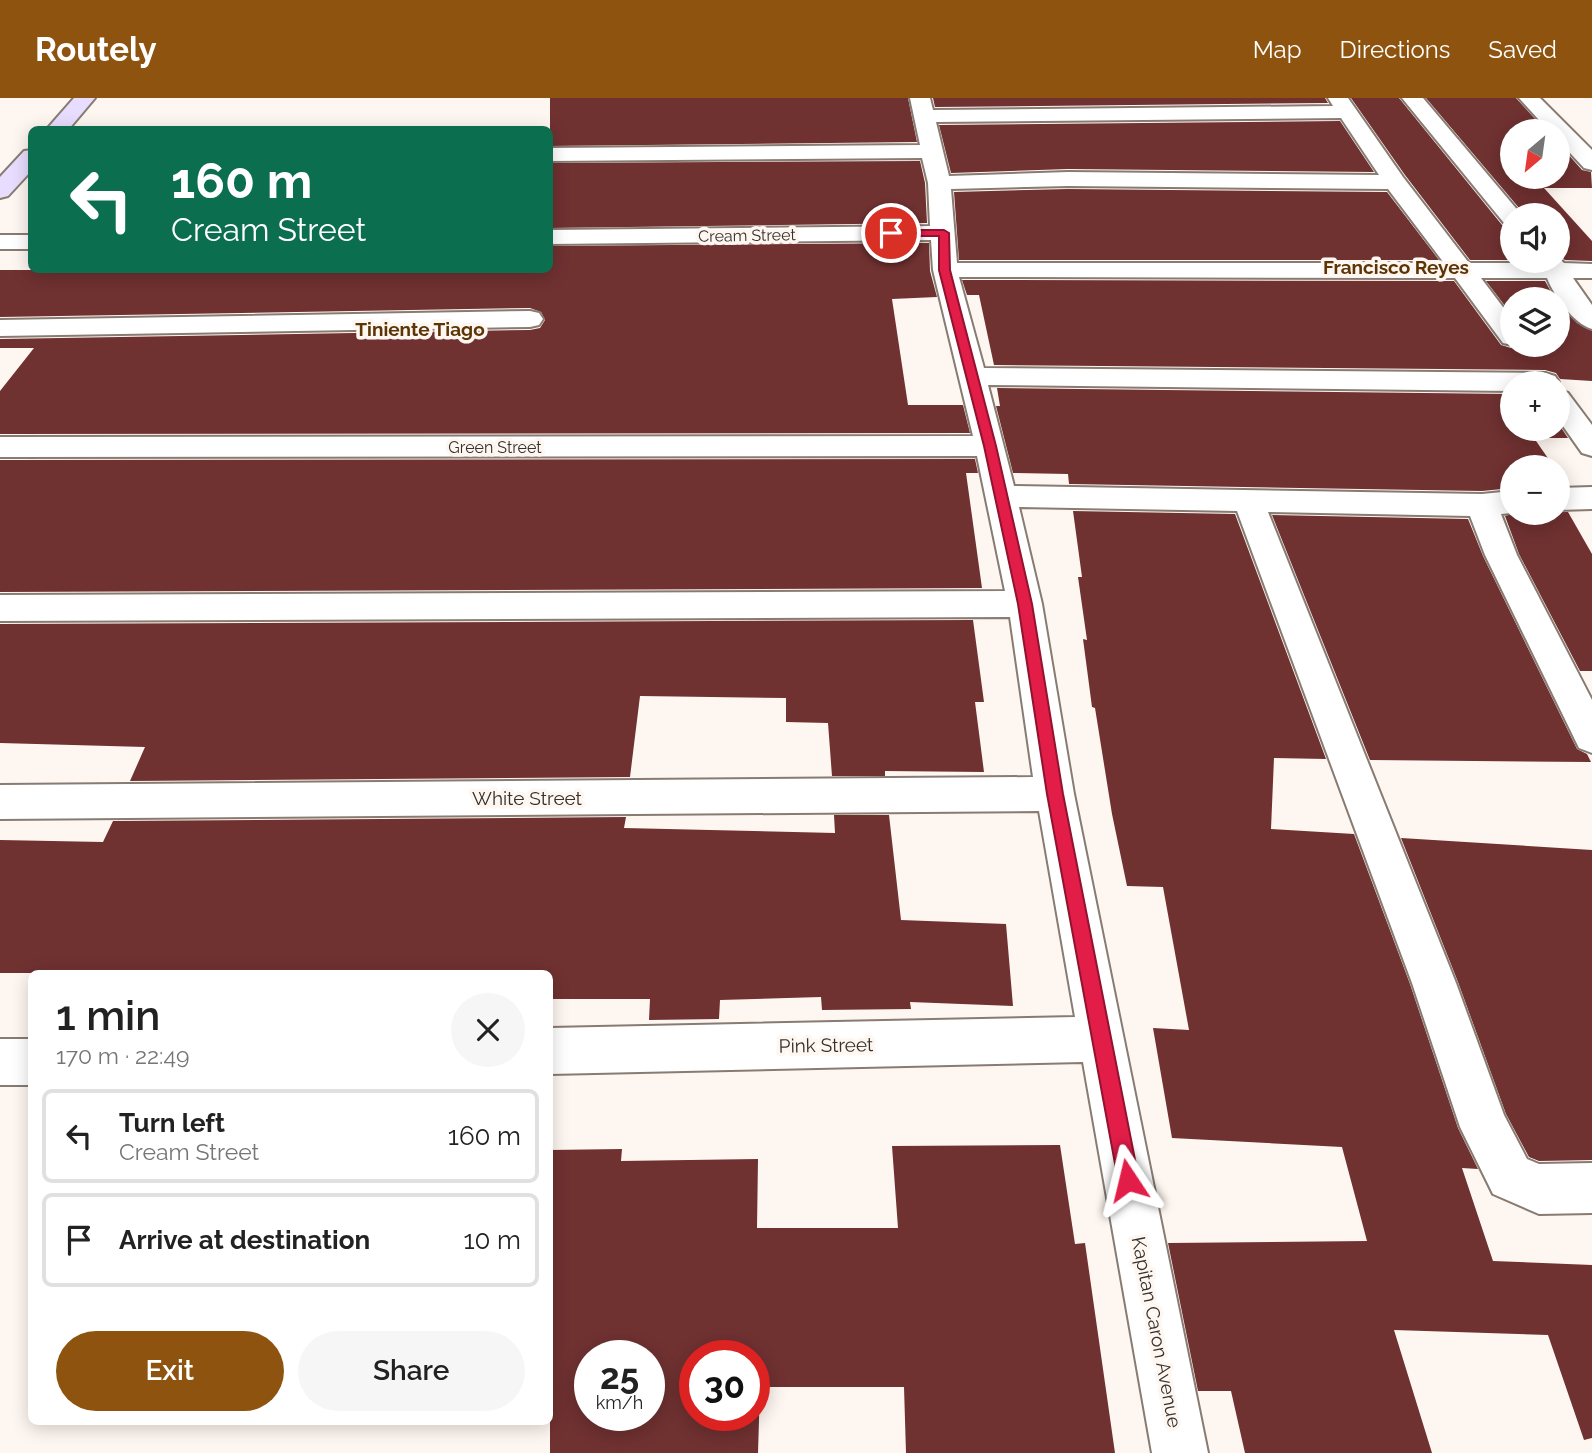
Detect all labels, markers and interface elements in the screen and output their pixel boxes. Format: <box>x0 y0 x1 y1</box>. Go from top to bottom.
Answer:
text: Routely <box>35 30 157 69</box>
text: Map <box>1253 35 1302 64</box>
text: Directions <box>1340 35 1450 64</box>
text: Saved <box>1488 35 1557 64</box>
north arrow <box>1500 119 1570 189</box>
map controls <box>1500 119 1570 525</box>
text: 160 m <box>171 152 312 209</box>
icon: left <box>56 154 147 245</box>
pin <box>861 203 921 263</box>
button: sound <box>1500 203 1570 273</box>
text: Cream Street <box>171 211 366 248</box>
icon: arrive <box>872 214 910 252</box>
street label: Cream Street <box>698 225 797 246</box>
district label: Francisco Reyes <box>1323 256 1469 278</box>
button: layers <box>1500 287 1570 357</box>
district label: Tiniente Tiago <box>355 318 485 340</box>
button: + <box>1500 371 1570 441</box>
street label: Green Street <box>448 438 542 457</box>
button: − <box>1500 455 1570 525</box>
street label: White Street <box>472 787 583 809</box>
text: 1 min <box>56 991 160 1040</box>
button: close <box>451 993 525 1067</box>
street label: Pink Street <box>778 1033 874 1057</box>
text: 170 m · 22:49 <box>56 1042 189 1069</box>
text: Turn left <box>119 1108 225 1138</box>
icon: left <box>60 1117 98 1155</box>
text: 160 m <box>448 1121 521 1151</box>
text: Cream Street <box>119 1138 259 1165</box>
position arrow <box>1091 1143 1165 1217</box>
icon: arrive <box>60 1221 98 1259</box>
text: Arrive at destination <box>119 1225 370 1255</box>
text: 10 m <box>463 1225 521 1255</box>
street label: Kapitan Caron Avenue <box>1128 1235 1186 1429</box>
button: Exit <box>56 1331 284 1411</box>
button: Share <box>298 1331 525 1411</box>
speed limit sign: 30 <box>679 1340 770 1431</box>
text: 25 <box>600 1356 639 1397</box>
text: km/h <box>596 1392 643 1413</box>

